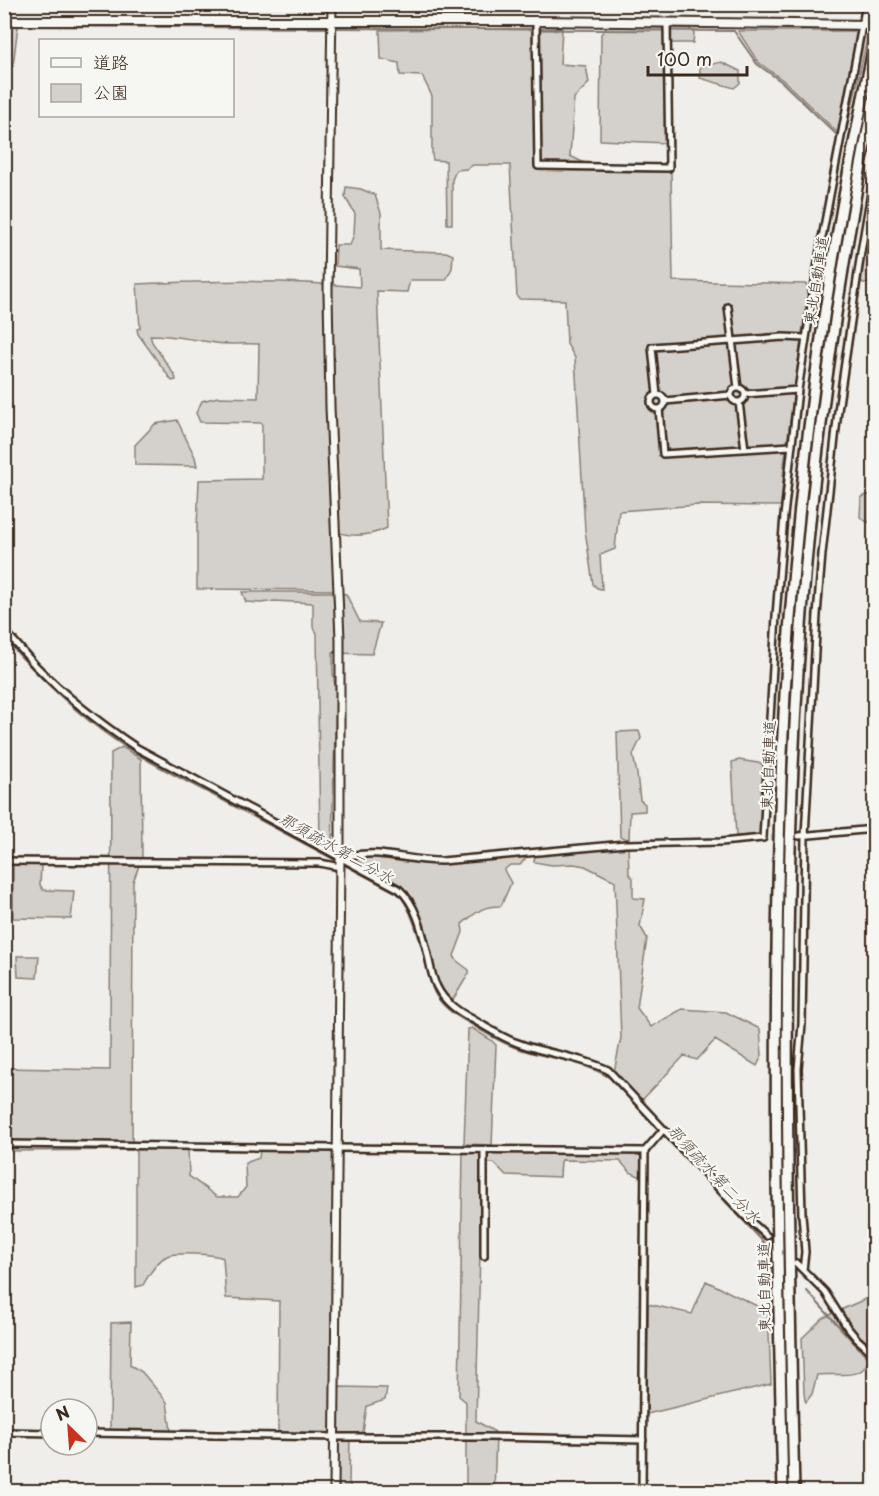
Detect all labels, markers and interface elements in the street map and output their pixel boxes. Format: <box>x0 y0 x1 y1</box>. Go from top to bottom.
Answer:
legend <box>39 39 234 117</box>
scale bar <box>648 39 747 77</box>
text: 100 m <box>657 45 712 72</box>
text: 道路 <box>93 48 129 75</box>
text: 公園 <box>93 78 129 105</box>
street label: 東北自動車道 <box>797 234 833 326</box>
street label: 東北自動車道 <box>754 720 780 810</box>
water label: 那須疏水第二分水 <box>275 805 399 889</box>
water label: 那須疏水第二分水 <box>663 1118 767 1228</box>
street label: 東北自動車道 <box>751 1242 775 1332</box>
north arrow <box>39 1397 99 1457</box>
text: N <box>51 1399 73 1426</box>

